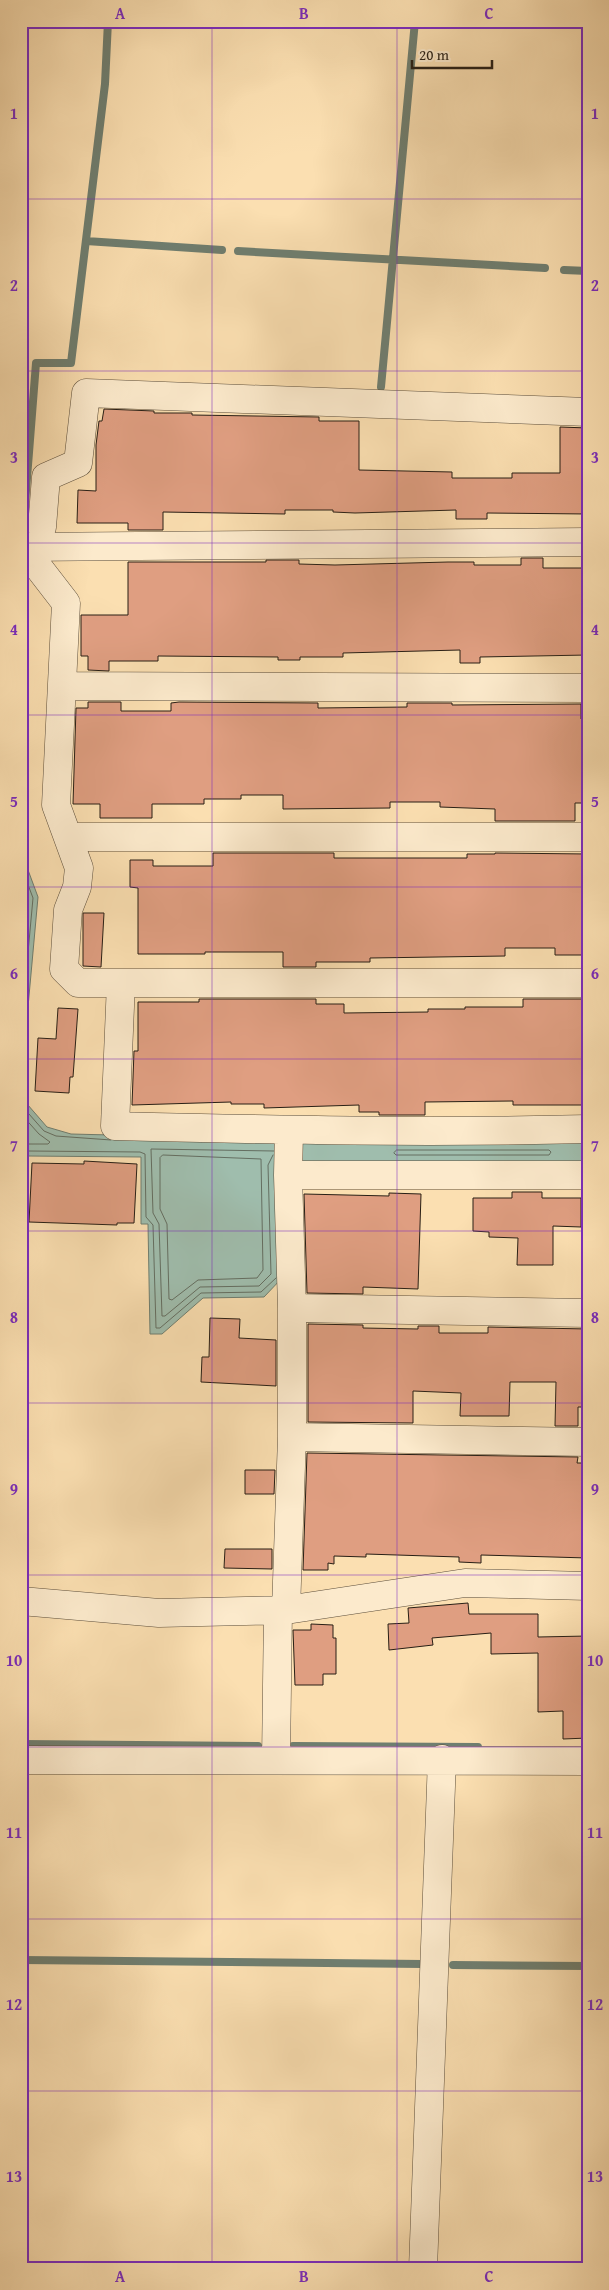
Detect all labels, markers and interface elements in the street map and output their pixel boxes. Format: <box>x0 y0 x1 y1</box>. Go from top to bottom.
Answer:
text: A <box>115 1 126 25</box>
text: B <box>299 1 309 25</box>
text: C <box>484 1 494 25</box>
scale bar <box>412 38 492 70</box>
text: 20 m <box>419 44 450 65</box>
text: 1 <box>10 101 18 125</box>
text: 1 <box>591 101 599 125</box>
text: 2 <box>10 273 18 297</box>
text: 2 <box>591 273 599 297</box>
text: 3 <box>10 445 18 469</box>
text: 3 <box>591 445 599 469</box>
text: 4 <box>10 617 18 641</box>
text: 4 <box>591 617 599 641</box>
text: 5 <box>10 789 18 813</box>
text: 5 <box>591 789 599 813</box>
text: 6 <box>10 961 18 985</box>
text: 6 <box>591 961 599 985</box>
text: 7 <box>10 1133 18 1157</box>
text: 7 <box>591 1133 599 1157</box>
text: 8 <box>10 1305 18 1329</box>
text: 8 <box>591 1305 599 1329</box>
text: 9 <box>10 1477 18 1501</box>
text: 9 <box>591 1477 599 1501</box>
text: 10 <box>6 1648 22 1672</box>
text: 10 <box>587 1648 603 1672</box>
text: 11 <box>6 1820 22 1844</box>
text: 11 <box>587 1820 603 1844</box>
text: 12 <box>6 1992 22 2016</box>
text: 12 <box>587 1992 603 2016</box>
text: 13 <box>6 2164 22 2188</box>
text: 13 <box>587 2164 603 2188</box>
text: A <box>115 2264 126 2288</box>
text: B <box>299 2264 309 2288</box>
text: C <box>484 2264 494 2288</box>

